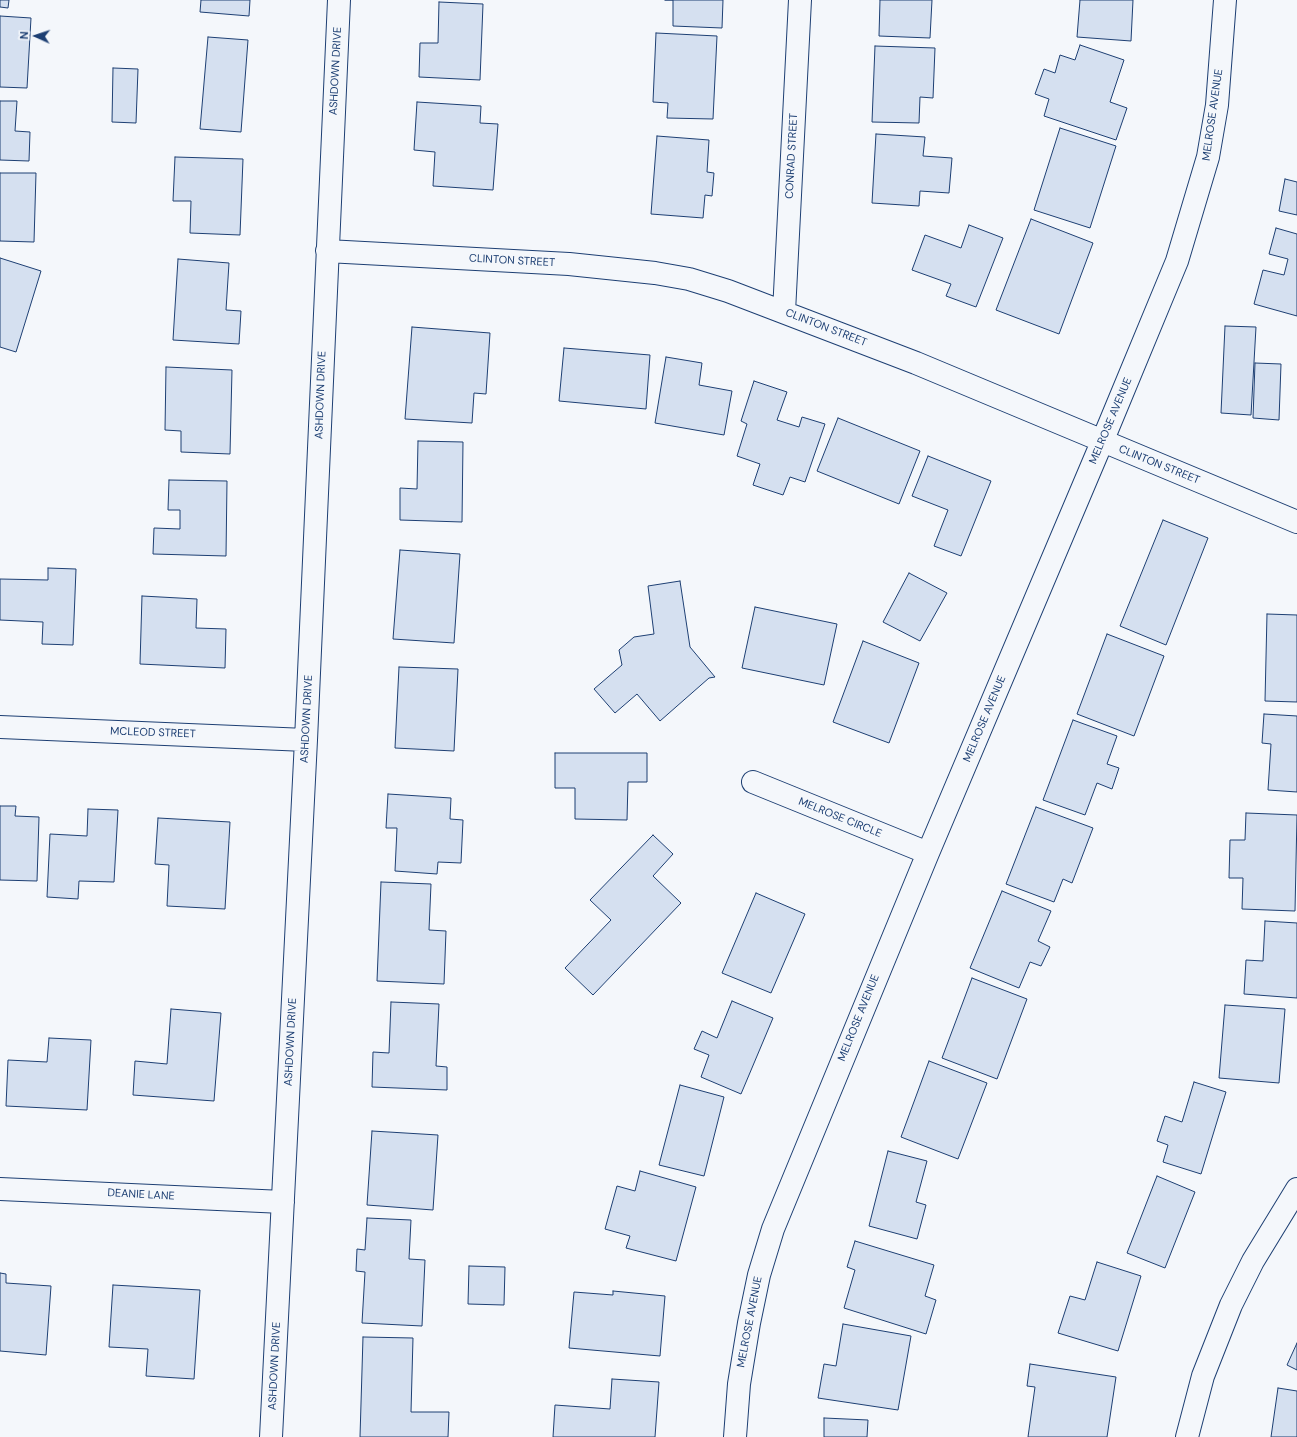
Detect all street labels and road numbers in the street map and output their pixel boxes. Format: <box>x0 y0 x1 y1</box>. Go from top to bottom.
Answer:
street label: ASHDOWN DRIVE <box>327 27 345 115</box>
street label: MELROSE AVENUE <box>1200 68 1226 162</box>
street label: CONRAD STREET <box>783 113 801 199</box>
street label: CLINTON STREET <box>469 252 555 270</box>
street label: CLINTON STREET <box>783 306 869 350</box>
street label: ASHDOWN DRIVE <box>313 351 329 439</box>
street label: MELROSE AVENUE <box>1087 376 1135 466</box>
street label: CLINTON STREET <box>1117 443 1201 487</box>
street label: MELROSE AVENUE <box>961 674 1009 764</box>
street label: ASHDOWN DRIVE <box>298 675 316 763</box>
street label: MCLEOD STREET <box>110 725 196 741</box>
street label: MELROSE CIRCLE <box>796 795 884 841</box>
street label: MELROSE AVENUE <box>836 973 882 1063</box>
street label: ASHDOWN DRIVE <box>282 998 300 1086</box>
street label: DEANIE LANE <box>107 1187 175 1203</box>
street label: MELROSE AVENUE <box>735 1275 765 1369</box>
street label: ASHDOWN DRIVE <box>266 1322 284 1410</box>

